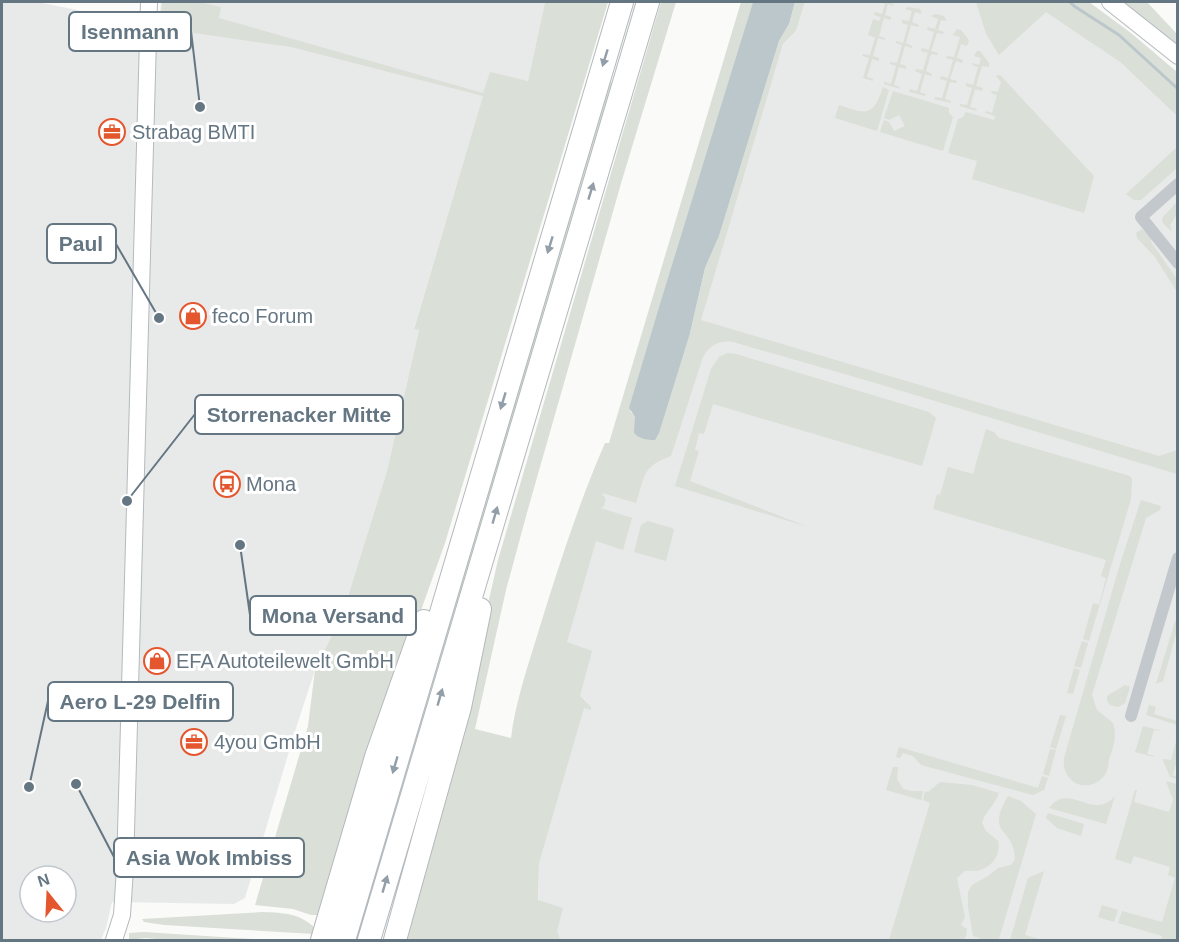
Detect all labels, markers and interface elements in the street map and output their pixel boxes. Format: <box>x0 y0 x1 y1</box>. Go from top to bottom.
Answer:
callout: Isenmann <box>69 12 191 51</box>
text: Isenmann <box>81 20 179 43</box>
one-way arrow <box>600 49 609 67</box>
office icon: Strabag BMTI <box>97 117 127 147</box>
place label: Strabag BMTI <box>132 121 255 143</box>
one-way arrow <box>587 182 596 200</box>
callout: Paul <box>47 224 116 263</box>
text: Paul <box>59 232 103 255</box>
one-way arrow <box>545 236 554 254</box>
shop icon: feco Forum <box>178 301 208 331</box>
place label: feco Forum <box>212 305 313 327</box>
one-way arrow <box>498 392 507 410</box>
callout: Storrenacker Mitte <box>195 395 403 434</box>
text: Storrenacker Mitte <box>207 403 391 426</box>
bus stop icon: Mona <box>212 469 242 499</box>
place label: Mona <box>246 473 297 495</box>
one-way arrow <box>491 506 500 524</box>
callout: Mona Versand <box>250 596 416 635</box>
text: Mona Versand <box>262 604 404 627</box>
shop icon: EFA Autoteilewelt GmbH <box>142 646 172 676</box>
place label: EFA Autoteilewelt GmbH <box>176 650 394 672</box>
callout: Aero L-29 Delfin <box>48 682 233 721</box>
one-way arrow <box>436 688 445 706</box>
text: Aero L-29 Delfin <box>59 690 221 713</box>
office icon: 4you GmbH <box>179 727 209 757</box>
place label: 4you GmbH <box>214 731 321 753</box>
one-way arrow <box>390 756 399 774</box>
callout: Asia Wok Imbiss <box>114 838 304 877</box>
text: Asia Wok Imbiss <box>126 846 292 869</box>
north arrow <box>18 864 78 924</box>
text: N <box>35 870 52 890</box>
one-way arrow <box>381 875 390 893</box>

